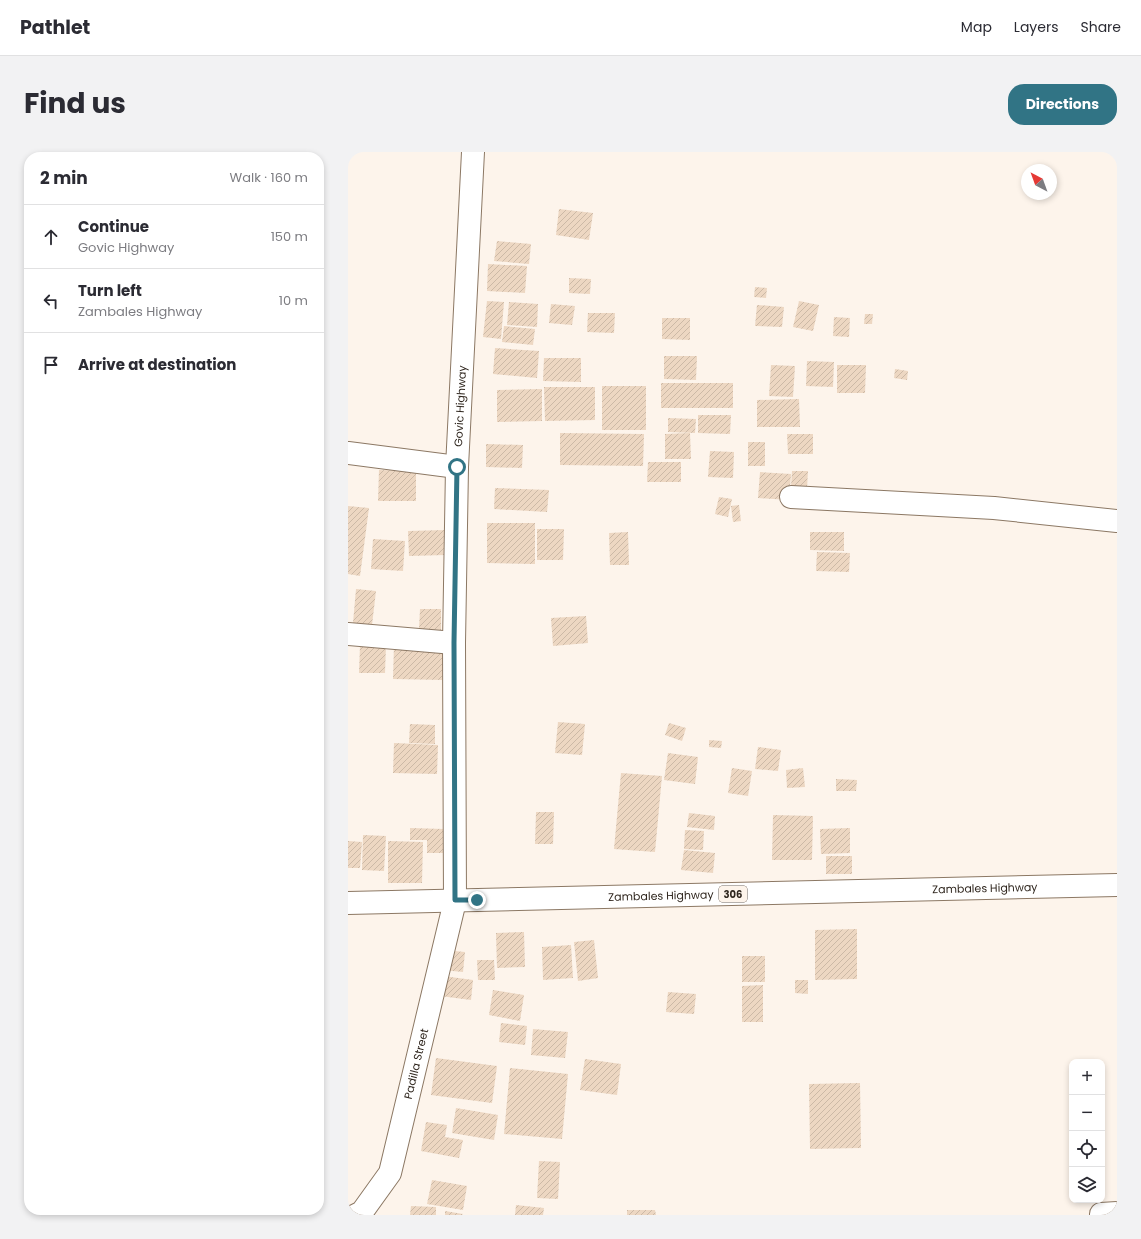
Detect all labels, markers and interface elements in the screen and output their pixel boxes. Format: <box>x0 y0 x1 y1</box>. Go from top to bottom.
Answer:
text: Pathlet <box>20 14 90 41</box>
text: Map <box>961 17 992 37</box>
text: Layers <box>1014 17 1058 37</box>
text: Share <box>1080 17 1121 37</box>
text: Find us <box>24 84 126 123</box>
button: Directions <box>1008 84 1117 125</box>
north arrow <box>1021 164 1057 200</box>
text: 2 min <box>40 166 88 190</box>
text: Walk · 160 m <box>229 168 308 187</box>
text: Continue <box>78 216 149 237</box>
icon: ahead <box>40 226 62 248</box>
text: 150 m <box>271 227 308 246</box>
text: Govic Highway <box>78 238 174 257</box>
text: Turn left <box>78 280 142 301</box>
icon: left <box>40 290 62 312</box>
text: 10 m <box>279 291 308 310</box>
text: Zambales Highway <box>78 302 202 321</box>
icon: arrive <box>40 354 62 376</box>
text: Arrive at destination <box>78 354 236 375</box>
street label: Govic Highway <box>450 364 470 447</box>
route start <box>448 458 466 476</box>
street label: Zambales Highway <box>932 879 1038 897</box>
street label: Zambales Highway <box>608 886 715 905</box>
road number: 306 <box>719 886 747 902</box>
route end <box>468 891 486 909</box>
street label: Padilla Street <box>400 1027 432 1101</box>
map controls <box>1069 1059 1105 1203</box>
button: + <box>1069 1059 1105 1095</box>
button: − <box>1069 1095 1105 1131</box>
button: locate <box>1069 1131 1105 1167</box>
button: layers <box>1069 1167 1105 1203</box>

